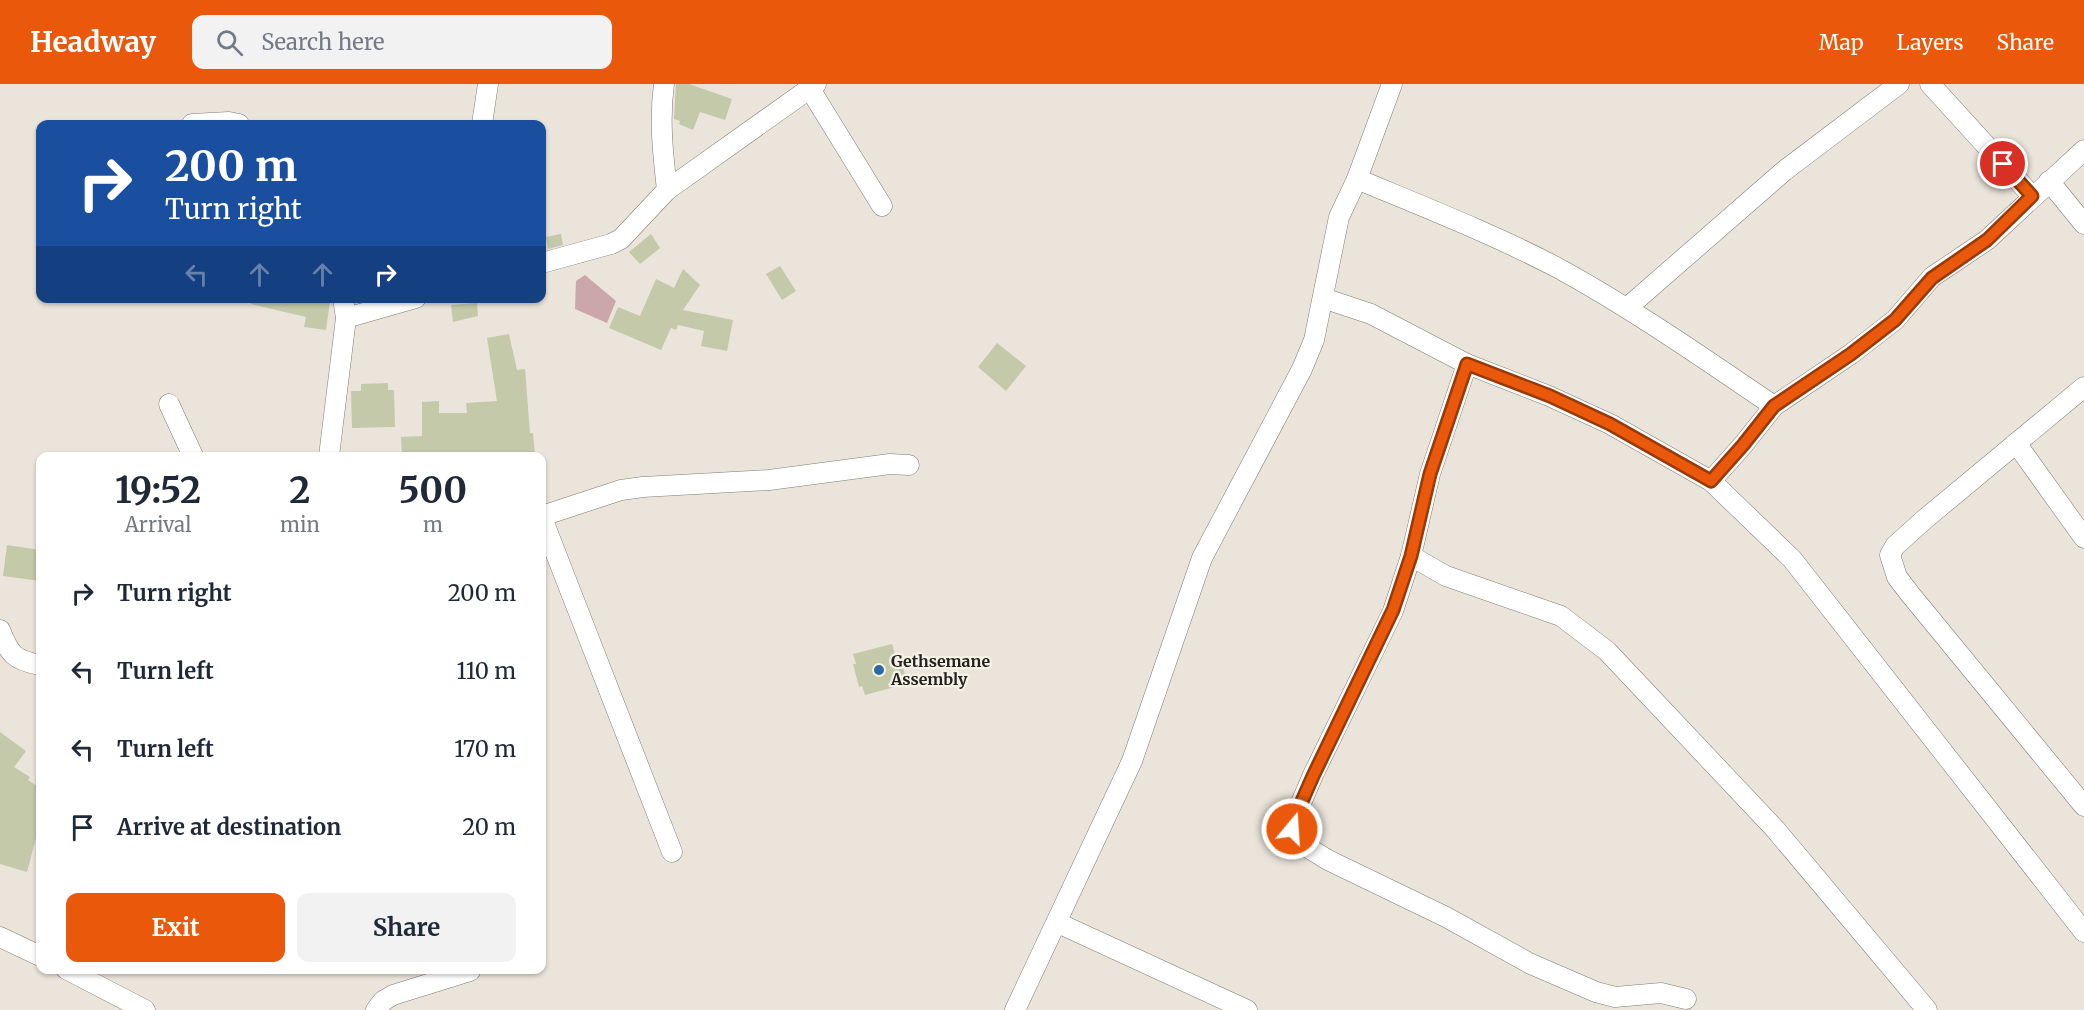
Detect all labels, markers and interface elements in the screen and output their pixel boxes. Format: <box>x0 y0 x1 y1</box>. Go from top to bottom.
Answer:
search box <box>192 15 612 69</box>
text: Headway <box>30 24 156 60</box>
icon: search <box>213 26 246 59</box>
text: Search here <box>261 28 385 56</box>
text: Map <box>1819 29 1864 56</box>
text: Layers <box>1897 29 1964 56</box>
text: Share <box>1997 29 2054 56</box>
pin <box>1977 138 2028 189</box>
text: 200 m <box>165 140 297 192</box>
icon: right <box>66 144 144 222</box>
icon: arrive <box>1986 147 2019 180</box>
text: Turn right <box>165 192 302 226</box>
icon: left <box>180 258 213 291</box>
icon: ahead <box>243 258 276 291</box>
icon: ahead <box>306 258 339 291</box>
icon: right <box>369 258 402 291</box>
text: 19:52 <box>115 468 201 513</box>
text: 2 <box>289 468 310 513</box>
text: 500 <box>399 468 467 513</box>
text: Arrival <box>125 512 191 537</box>
text: min <box>280 512 320 537</box>
text: m <box>423 512 443 537</box>
icon: right <box>66 577 99 610</box>
text: Turn right <box>117 579 231 607</box>
text: 200 m <box>448 579 516 607</box>
place label: Gethsemane Assembly <box>890 651 990 689</box>
icon: left <box>66 655 99 688</box>
text: Turn left <box>117 657 214 685</box>
text: 110 m <box>457 657 516 685</box>
marker: Gethsemane Assembly <box>872 663 886 677</box>
icon: left <box>66 733 99 766</box>
text: Turn left <box>117 735 214 763</box>
text: 170 m <box>454 735 516 763</box>
position arrow <box>1260 797 1324 861</box>
icon: arrive <box>66 811 99 844</box>
text: Arrive at destination <box>117 813 341 841</box>
text: 20 m <box>462 813 516 841</box>
button: Exit <box>66 893 285 962</box>
button: Share <box>297 893 516 962</box>

